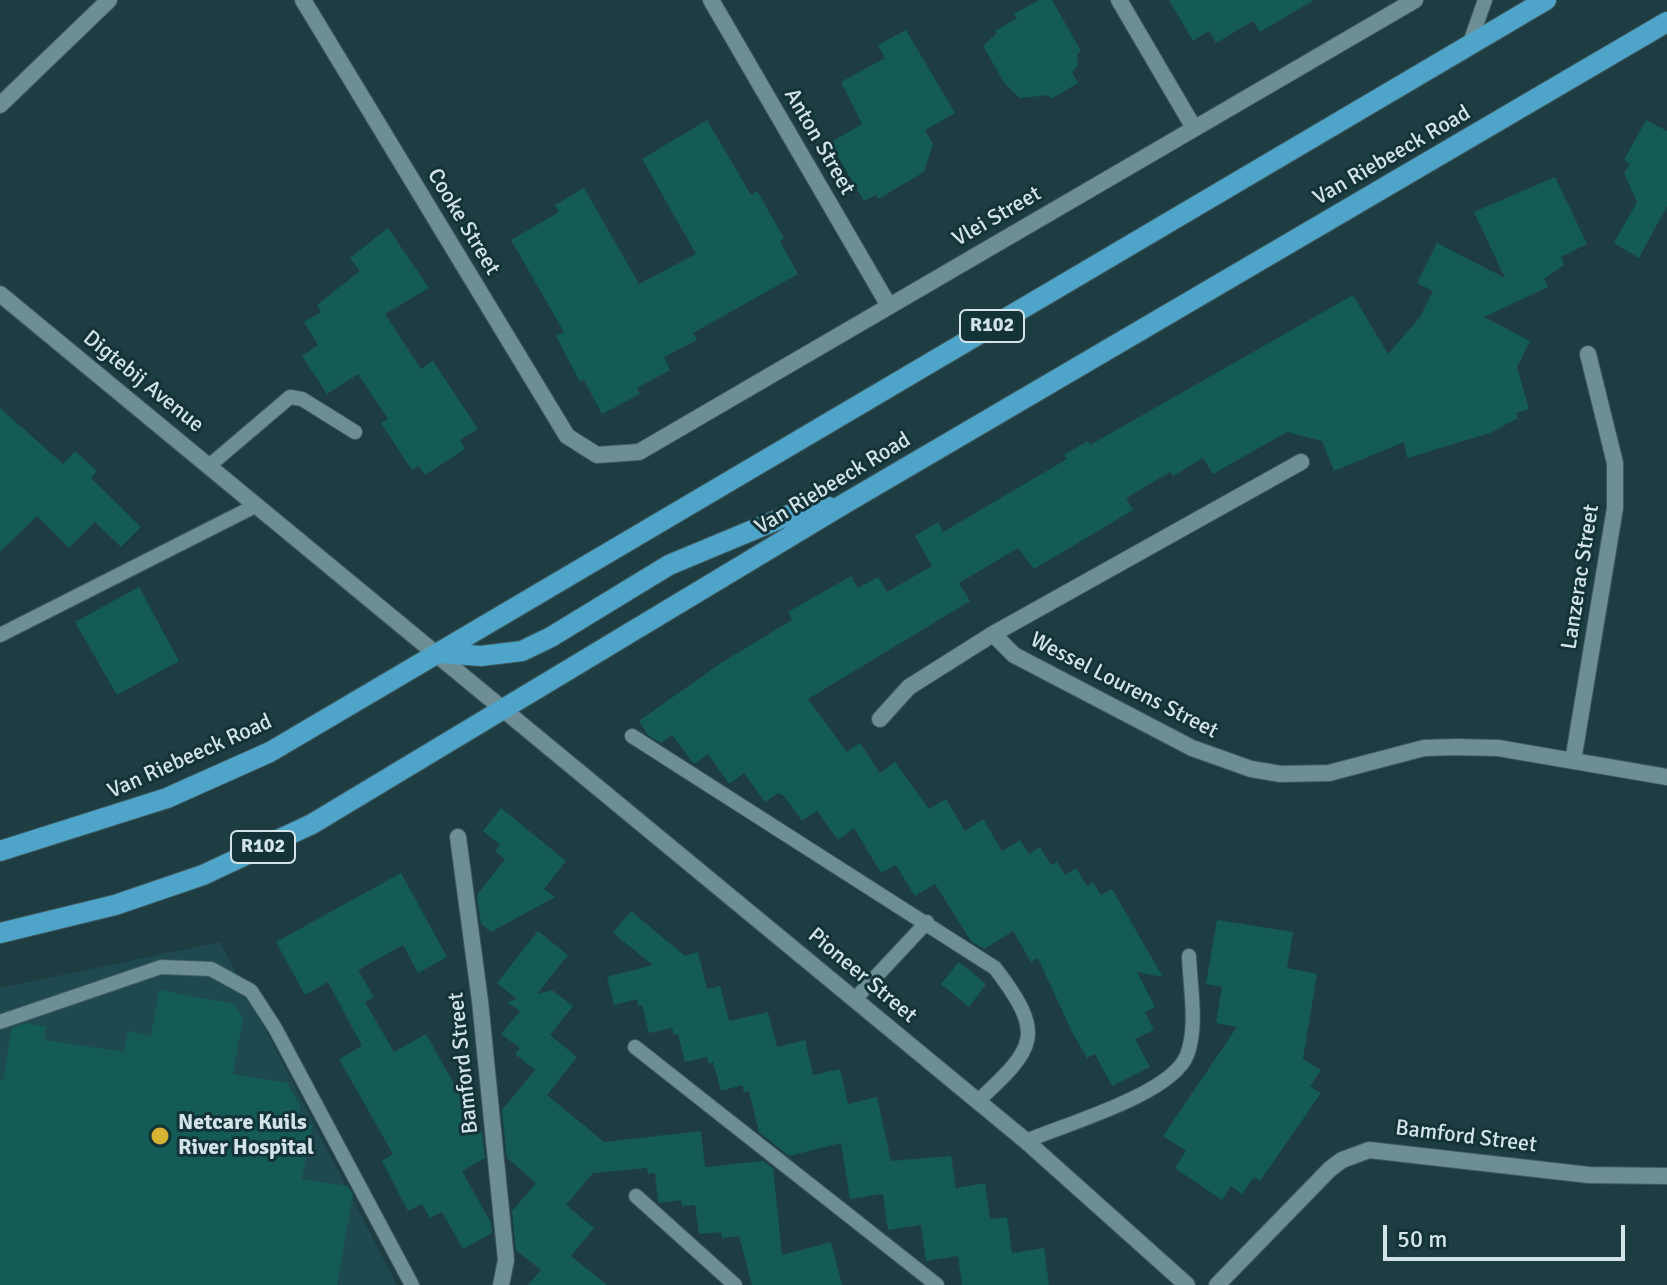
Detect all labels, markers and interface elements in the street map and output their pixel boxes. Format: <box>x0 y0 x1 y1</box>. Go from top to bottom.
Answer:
street label: Anton Street <box>778 84 860 200</box>
street label: Van Riebeeck Road <box>1309 100 1475 212</box>
street label: Cooke Street <box>421 164 505 280</box>
street label: Vlei Street <box>948 181 1046 253</box>
road number: R102 <box>960 310 1024 342</box>
street label: Digtebij Avenue <box>77 325 209 439</box>
street label: Van Riebeeck Road <box>750 427 916 541</box>
street label: Lanzerac Street <box>1557 503 1605 651</box>
street label: Wessel Lourens Street <box>1026 627 1222 745</box>
street label: Van Riebeeck Road <box>104 709 276 805</box>
road number: R102 <box>231 831 295 863</box>
street label: Pioneer Street <box>802 923 922 1029</box>
street label: Bamford Street <box>443 991 485 1135</box>
place label: Netcare Kuils River Hospital <box>178 1110 314 1162</box>
street label: Bamford Street <box>1394 1115 1538 1159</box>
marker: Netcare Kuils River Hospital <box>149 1125 171 1147</box>
scale bar <box>1387 1209 1629 1259</box>
text: 50 m <box>1397 1224 1447 1254</box>

